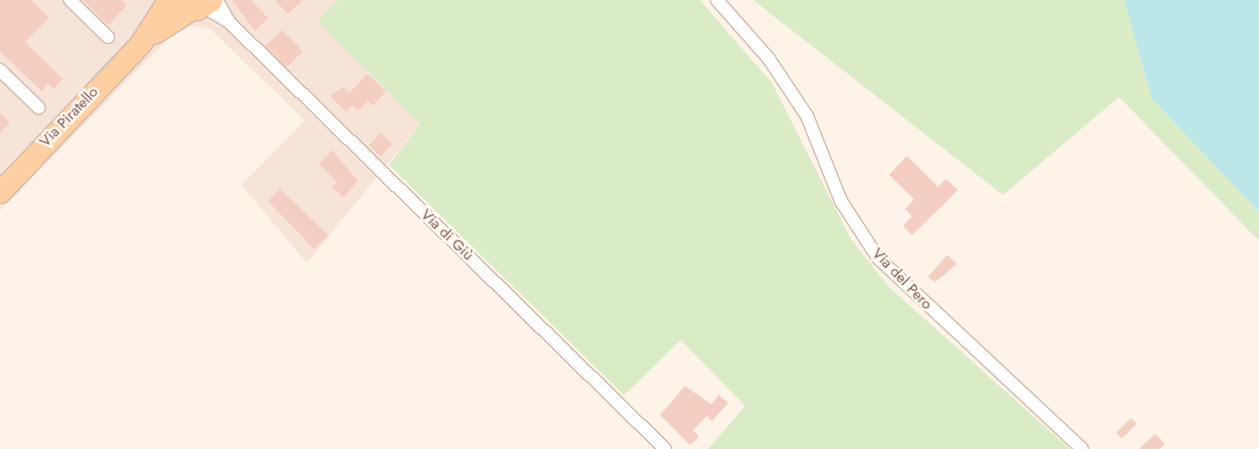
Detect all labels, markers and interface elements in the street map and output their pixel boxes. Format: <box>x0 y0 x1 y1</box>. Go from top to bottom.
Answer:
street label: Via Piratello <box>36 83 102 151</box>
street label: Via di Giù <box>417 206 477 264</box>
street label: Via del Pero <box>868 245 936 313</box>

